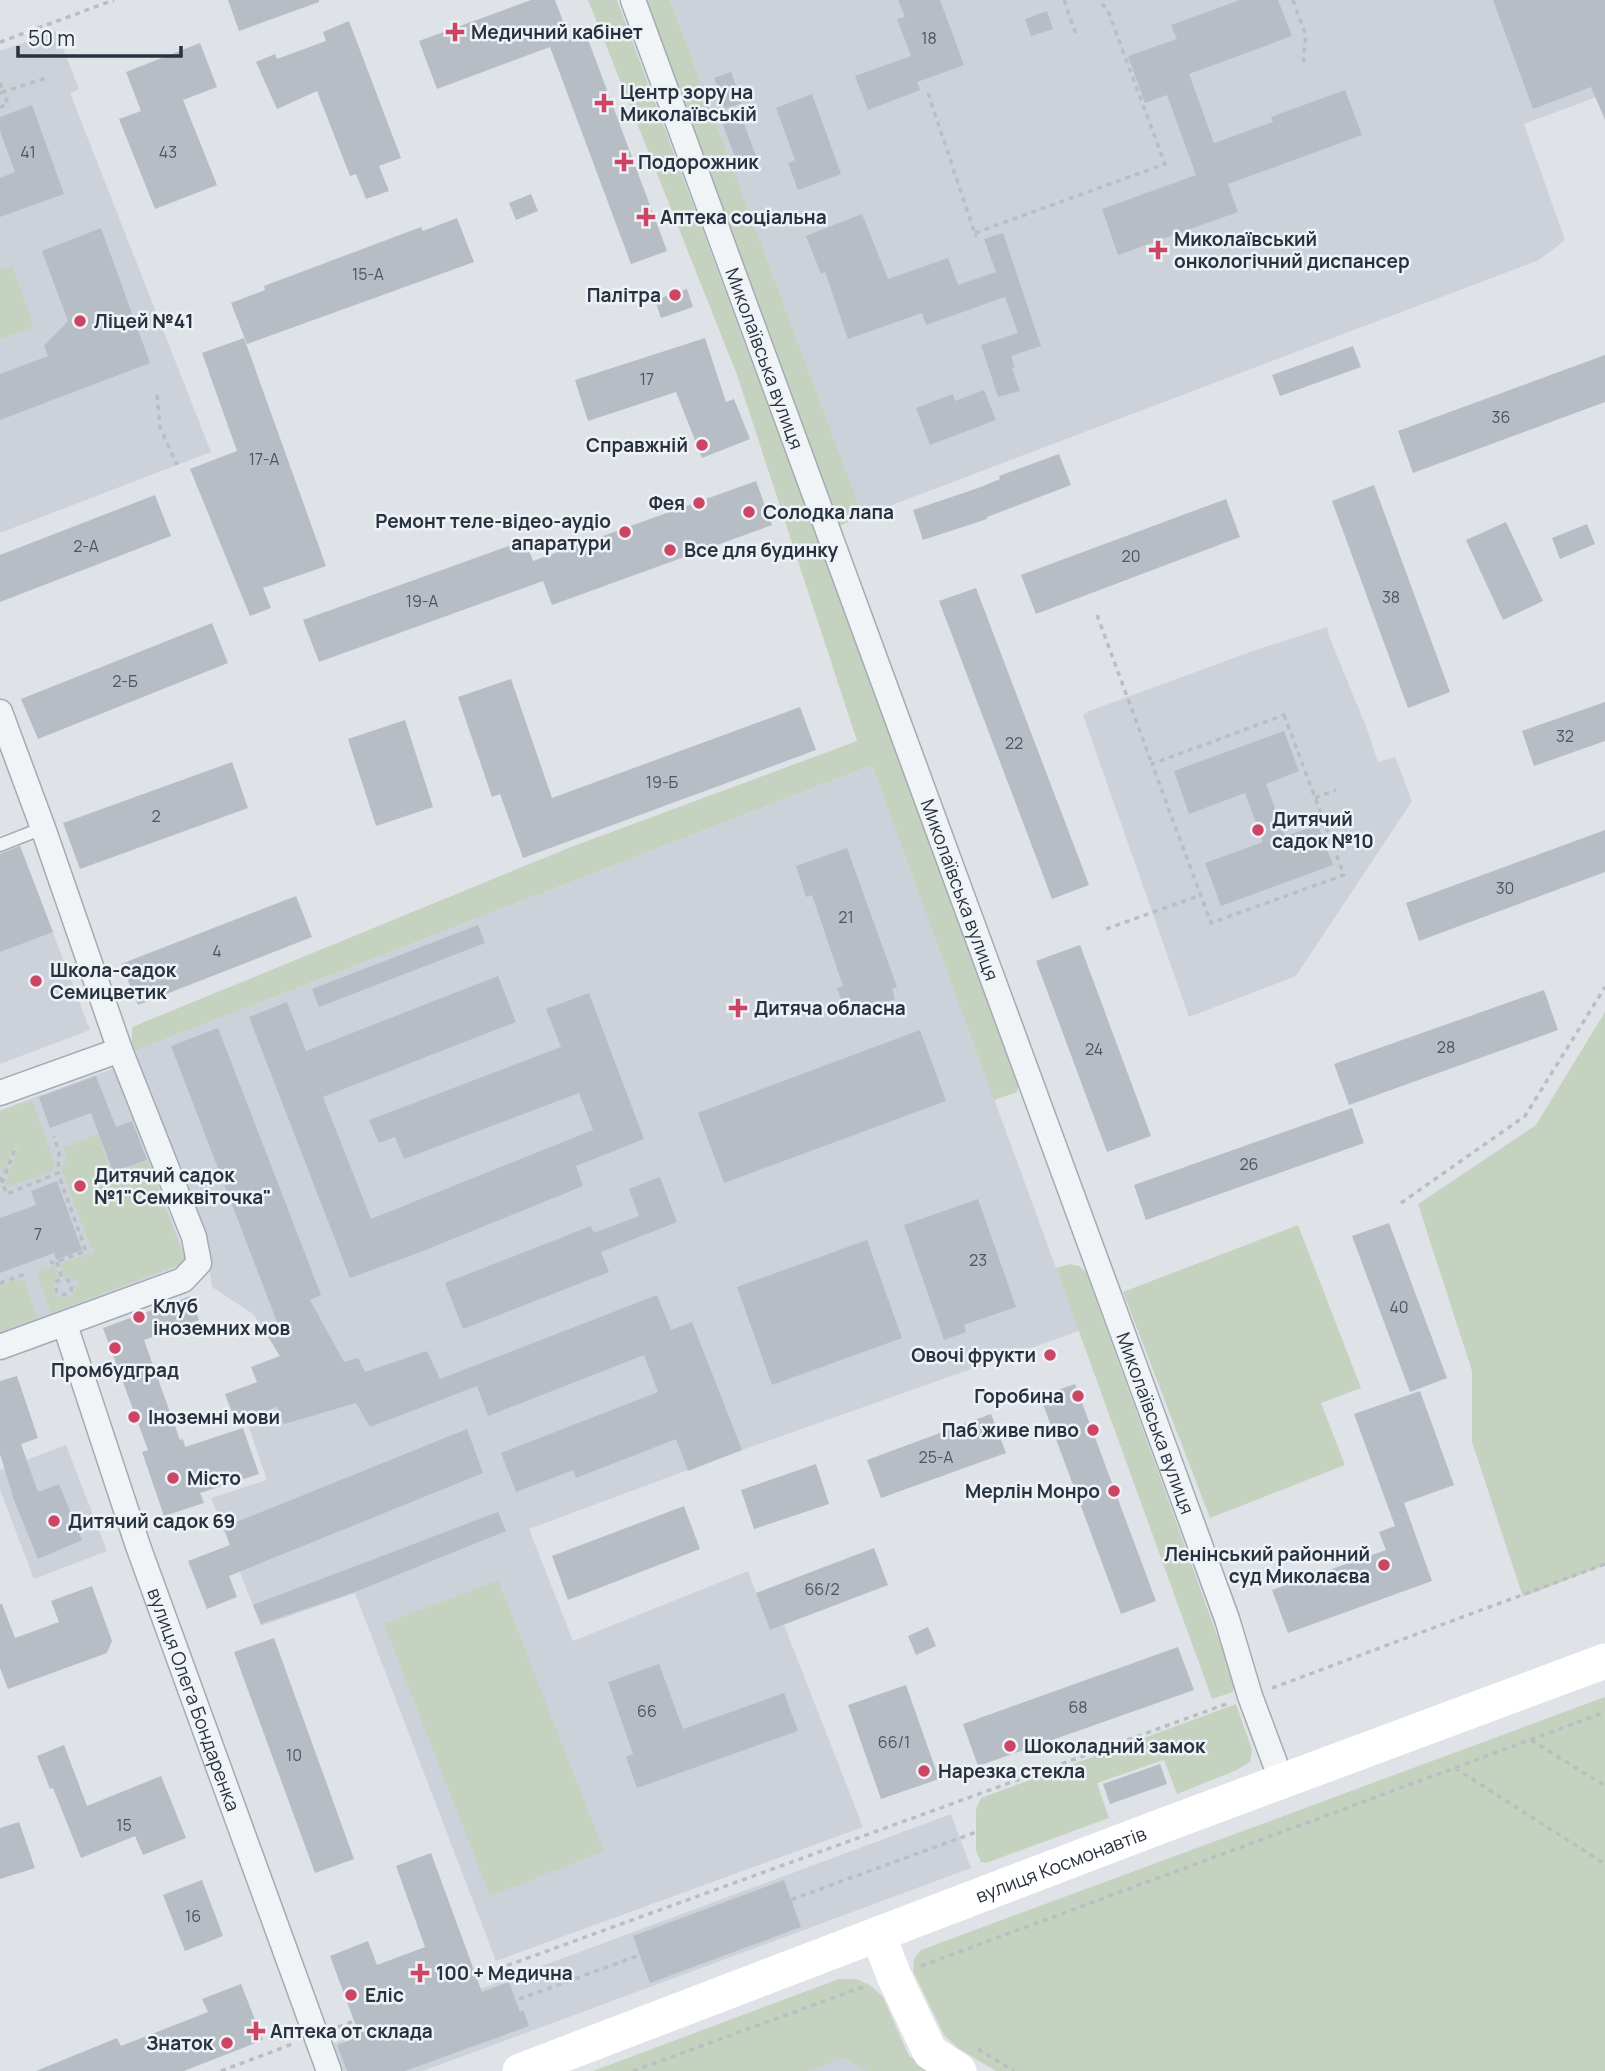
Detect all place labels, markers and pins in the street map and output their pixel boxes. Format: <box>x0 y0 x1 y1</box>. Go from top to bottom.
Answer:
place label: Медичний кабінет <box>471 19 643 45</box>
marker: Медичний кабінет <box>445 22 465 42</box>
place label: Центр зору на Миколаївській <box>620 79 757 127</box>
marker: Центр зору на Миколаївській <box>594 93 614 113</box>
place label: Подорожник <box>638 149 759 175</box>
marker: Подорожник <box>616 154 632 170</box>
place label: Аптека соціальна <box>660 204 827 230</box>
marker: Аптека соціальна <box>638 209 654 225</box>
place label: Миколаївський онкологічний диспансер <box>1174 226 1410 274</box>
marker: Миколаївський онкологічний диспансер <box>1148 240 1168 260</box>
place label: Палітра <box>587 282 661 308</box>
marker: Палітра <box>667 287 683 303</box>
place label: Ліцей №41 <box>94 308 194 334</box>
marker: Ліцей №41 <box>72 313 88 329</box>
place label: Справжній <box>586 432 688 458</box>
marker: Справжній <box>694 437 710 453</box>
place label: Фея <box>649 490 685 516</box>
marker: Фея <box>691 495 707 511</box>
place label: Солодка лапа <box>763 499 894 525</box>
marker: Солодка лапа <box>741 504 757 520</box>
place label: Ремонт теле-відео-аудіо апаратури <box>375 508 611 556</box>
marker: Ремонт теле-відео-аудіо апаратури <box>617 524 633 540</box>
place label: Все для будинку <box>684 537 838 563</box>
marker: Все для будинку <box>662 542 678 558</box>
place label: Дитячий садок №10 <box>1272 806 1374 854</box>
marker: Дитячий садок №10 <box>1250 822 1266 838</box>
place label: Школа-садок Семицветик <box>50 957 177 1005</box>
marker: Школа-садок Семицветик <box>28 973 44 989</box>
place label: Дитяча обласна <box>754 995 906 1021</box>
marker: Дитяча обласна <box>728 998 748 1018</box>
place label: Дитячий садок №1"Семиквіточка" <box>94 1162 272 1210</box>
marker: Дитячий садок №1"Семиквіточка" <box>72 1178 88 1194</box>
place label: Клуб іноземних мов <box>153 1293 291 1341</box>
marker: Клуб іноземних мов <box>131 1309 147 1325</box>
marker: Промбудград <box>107 1340 123 1356</box>
place label: Овочі фрукти <box>911 1342 1036 1368</box>
marker: Овочі фрукти <box>1042 1347 1058 1363</box>
place label: Промбудград <box>51 1357 179 1383</box>
place label: Горобина <box>974 1383 1064 1409</box>
marker: Горобина <box>1070 1388 1086 1404</box>
place label: Іноземні мови <box>148 1404 280 1430</box>
marker: Іноземні мови <box>126 1409 142 1425</box>
place label: Паб живе пиво <box>942 1417 1079 1443</box>
marker: Паб живе пиво <box>1085 1422 1101 1438</box>
place label: Місто <box>187 1465 241 1491</box>
marker: Місто <box>165 1470 181 1486</box>
place label: Мерлін Монро <box>965 1478 1100 1504</box>
marker: Мерлін Монро <box>1106 1483 1122 1499</box>
place label: Дитячий садок 69 <box>68 1508 235 1534</box>
marker: Дитячий садок 69 <box>46 1513 62 1529</box>
place label: Ленінський районний суд Миколаєва <box>1164 1541 1370 1589</box>
marker: Ленінський районний суд Миколаєва <box>1376 1557 1392 1573</box>
place label: Шоколадний замок <box>1024 1733 1206 1759</box>
marker: Шоколадний замок <box>1002 1738 1018 1754</box>
place label: Нарезка стекла <box>938 1758 1085 1784</box>
marker: Нарезка стекла <box>916 1763 932 1779</box>
place label: 100 + Медична <box>436 1960 573 1986</box>
marker: 100 + Медична <box>410 1963 430 1983</box>
place label: Еліс <box>365 1982 404 2008</box>
marker: Еліс <box>343 1987 359 2003</box>
place label: Аптека от склада <box>270 2018 433 2044</box>
marker: Аптека от склада <box>248 2023 264 2039</box>
place label: Знаток <box>146 2030 214 2056</box>
marker: Знаток <box>219 2035 235 2051</box>

